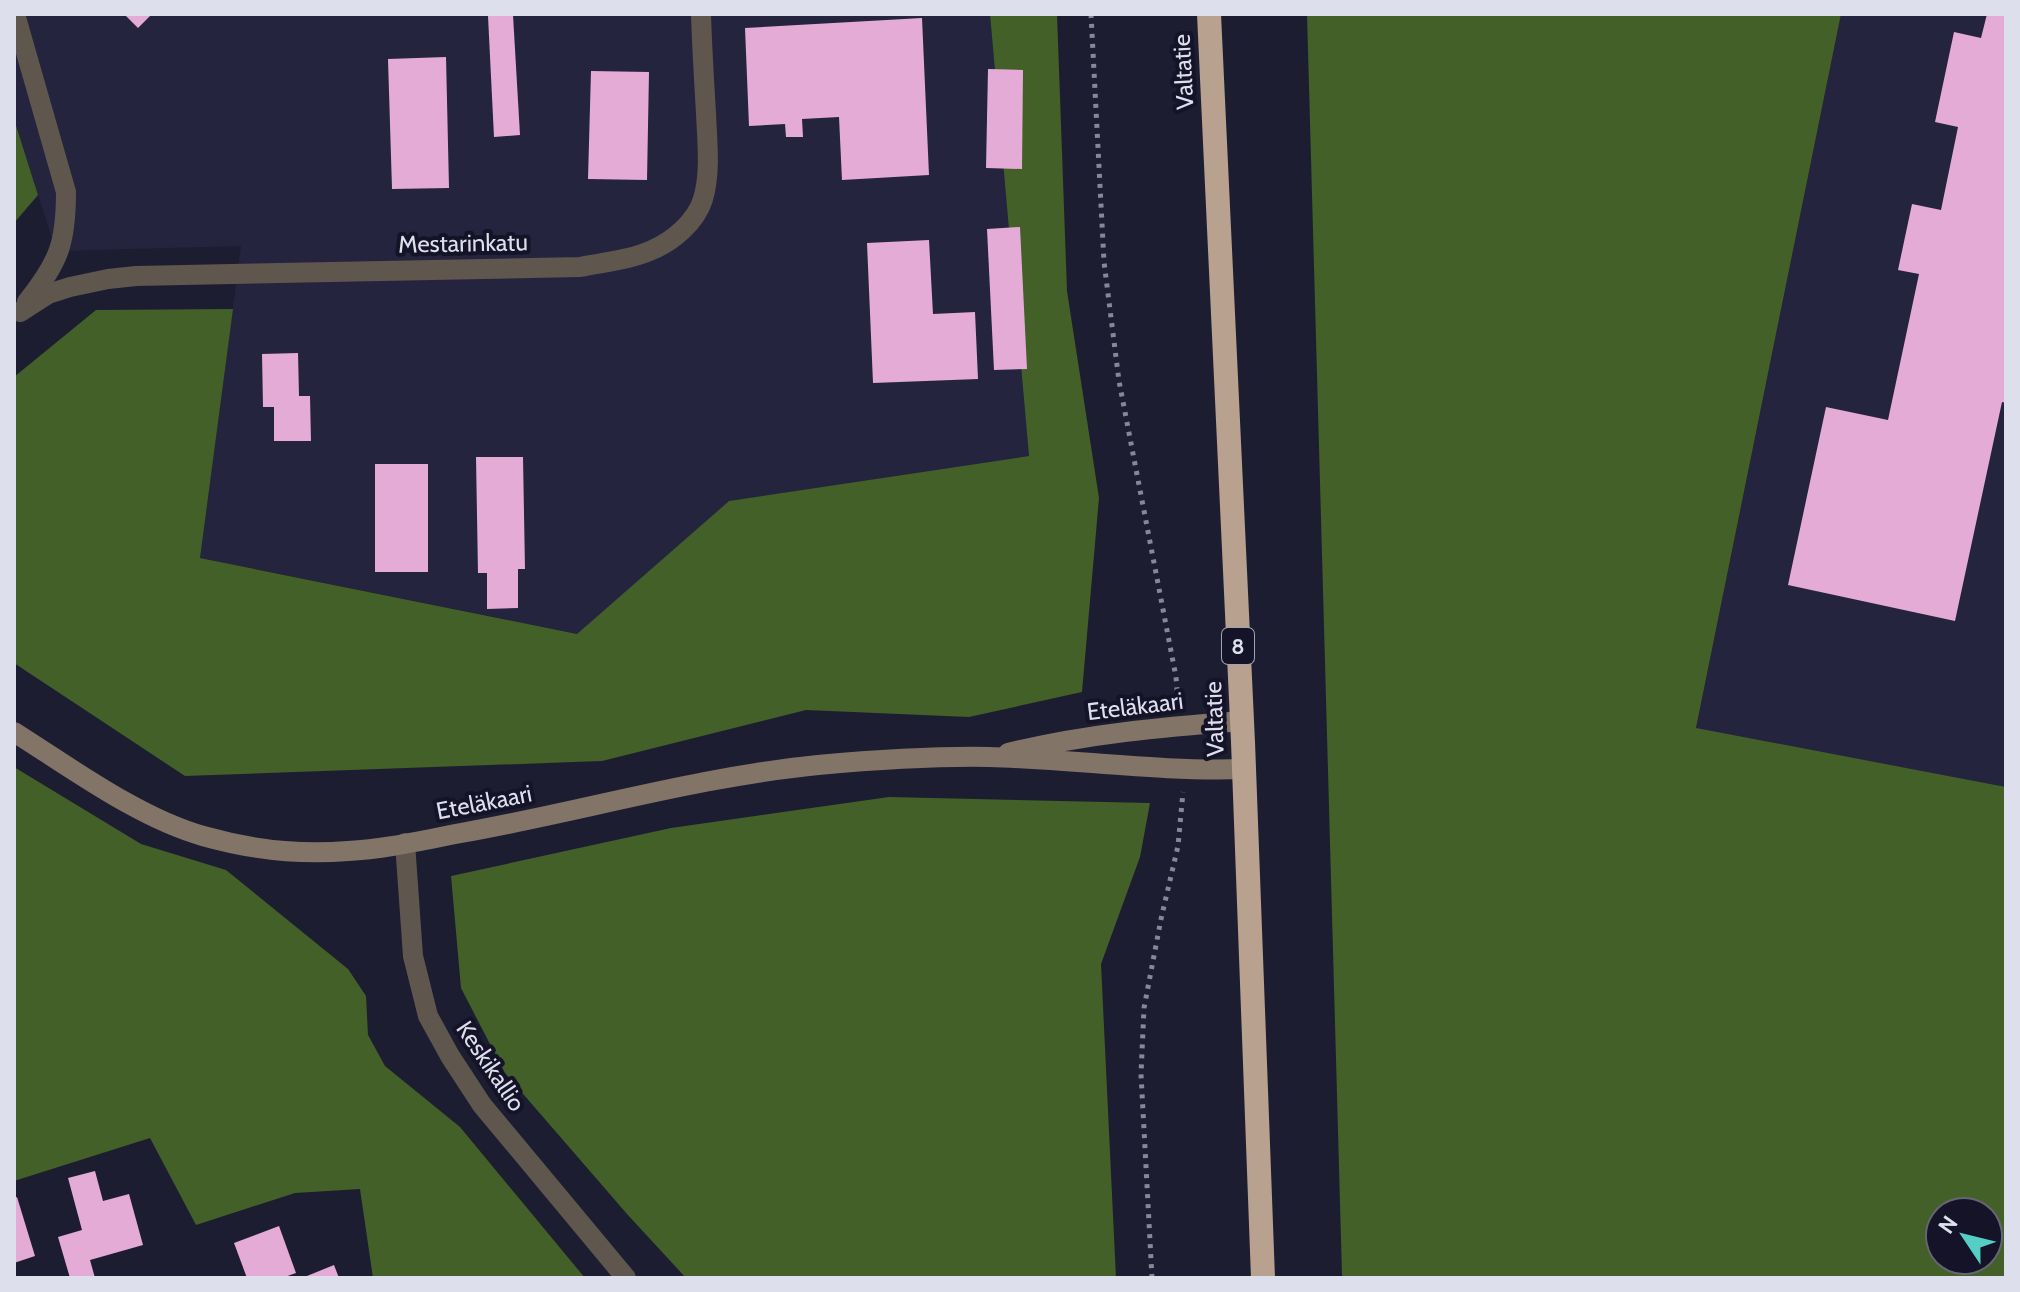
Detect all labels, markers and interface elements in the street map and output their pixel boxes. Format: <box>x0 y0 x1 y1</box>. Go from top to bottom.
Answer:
street label: Valtatie <box>1167 34 1199 110</box>
street label: Mestarinkatu <box>398 227 528 259</box>
road number: 8 <box>1222 628 1254 664</box>
street label: Valtatie <box>1198 681 1230 757</box>
street label: Eteläkaari <box>1085 686 1185 726</box>
street label: Eteläkaari <box>434 779 534 825</box>
street label: Keskikallio <box>450 1015 532 1117</box>
north arrow <box>1924 1196 2004 1276</box>
text: N <box>1933 1211 1964 1239</box>

